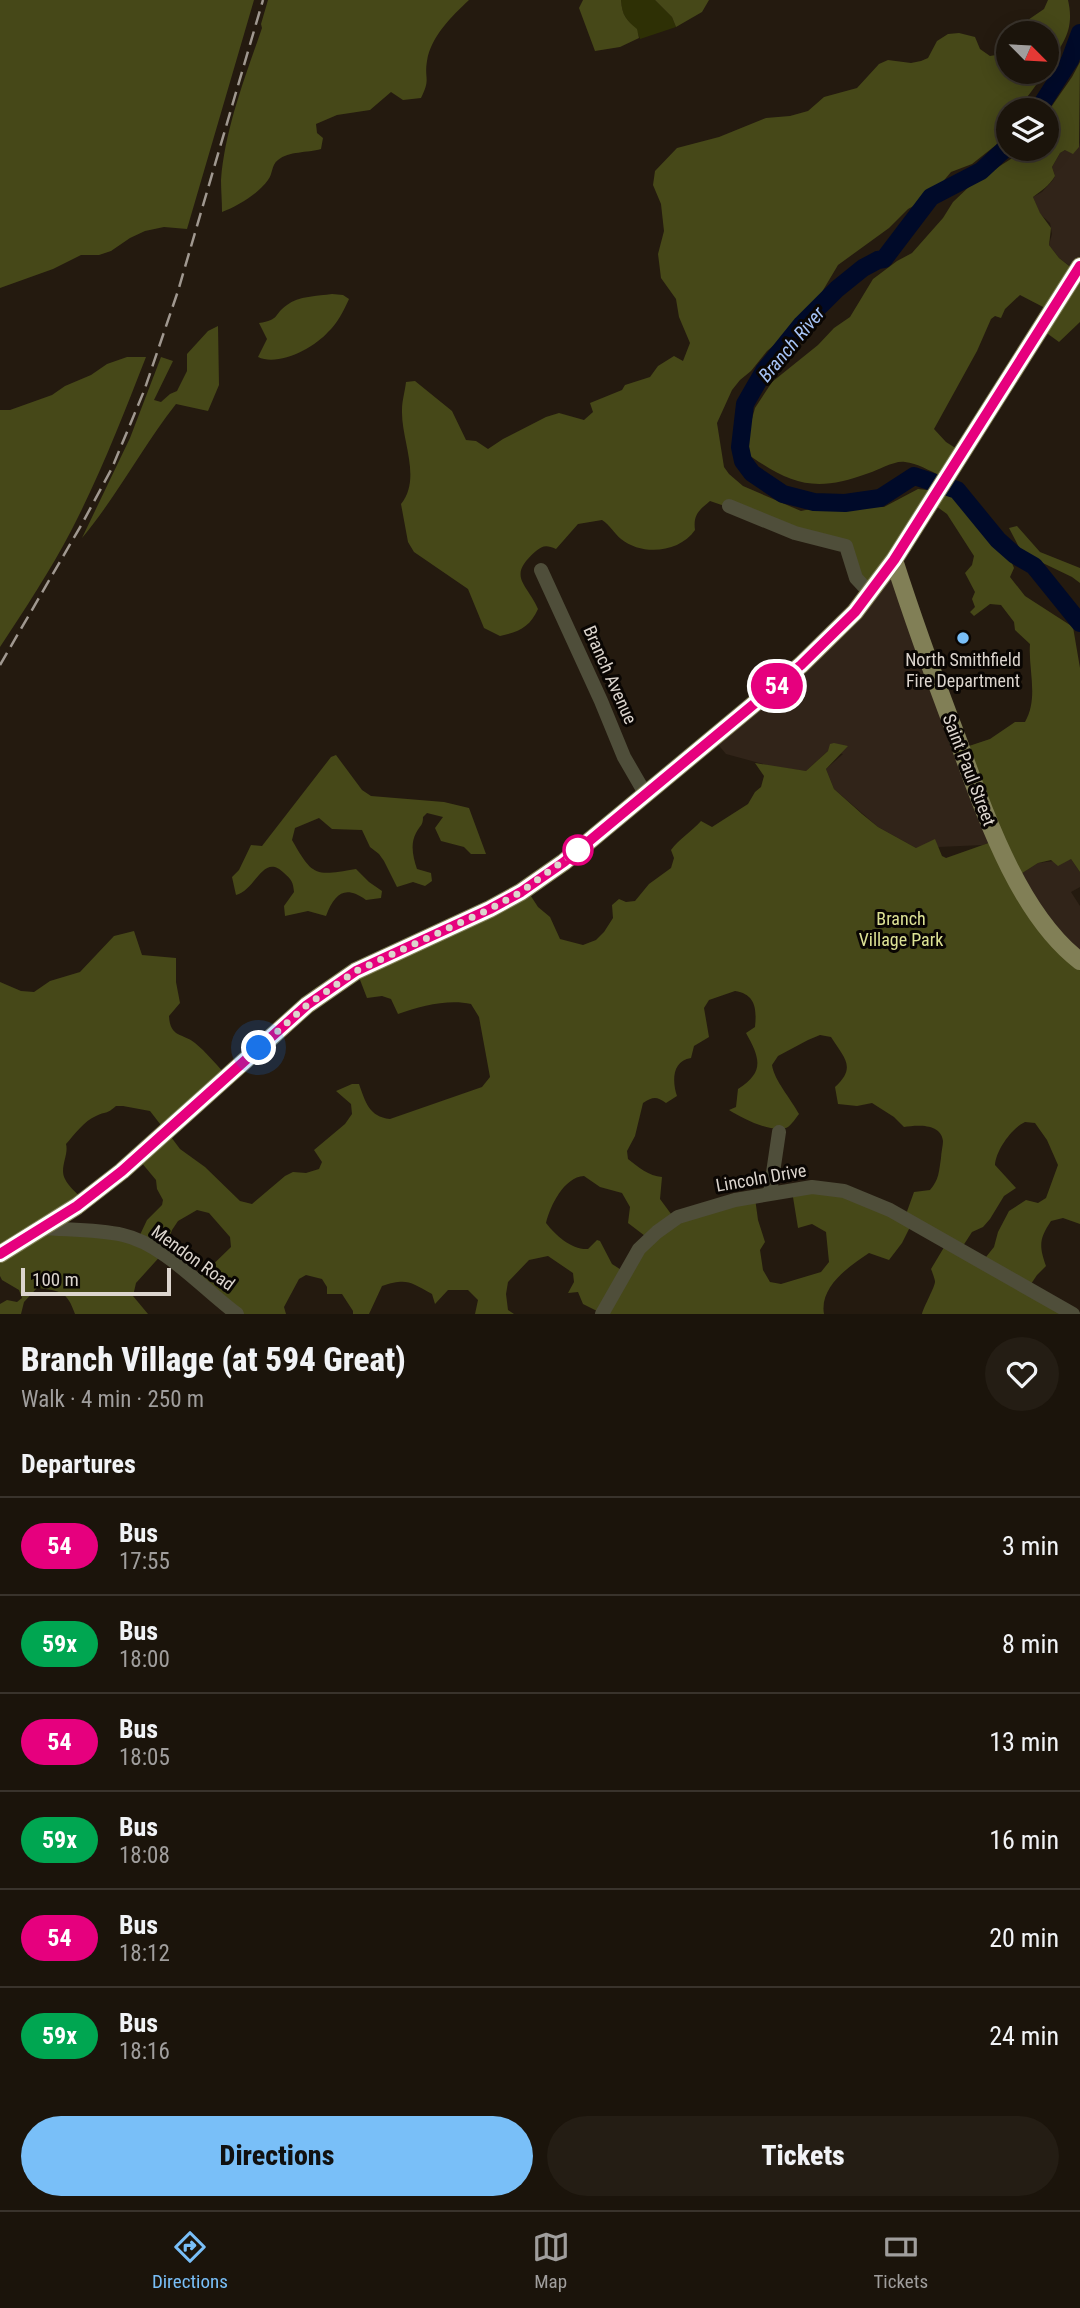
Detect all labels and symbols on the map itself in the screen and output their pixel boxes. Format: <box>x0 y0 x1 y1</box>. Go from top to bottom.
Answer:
north arrow <box>996 21 1059 84</box>
water label: Branch River <box>753 302 830 387</box>
street label: Branch Avenue <box>579 622 641 727</box>
marker: North Smithfield Fire Department <box>955 630 971 646</box>
place label: North Smithfield Fire Department <box>905 649 1021 691</box>
line badge: 54 <box>746 663 808 709</box>
street label: Saint Paul Street <box>939 711 1000 829</box>
unlabelled marker <box>563 835 593 865</box>
park label: Branch Village Park <box>859 908 943 950</box>
your location <box>241 1030 276 1065</box>
street label: Lincoln Drive <box>714 1159 808 1196</box>
street label: Mendon Road <box>148 1220 239 1295</box>
scale bar <box>21 1265 172 1297</box>

